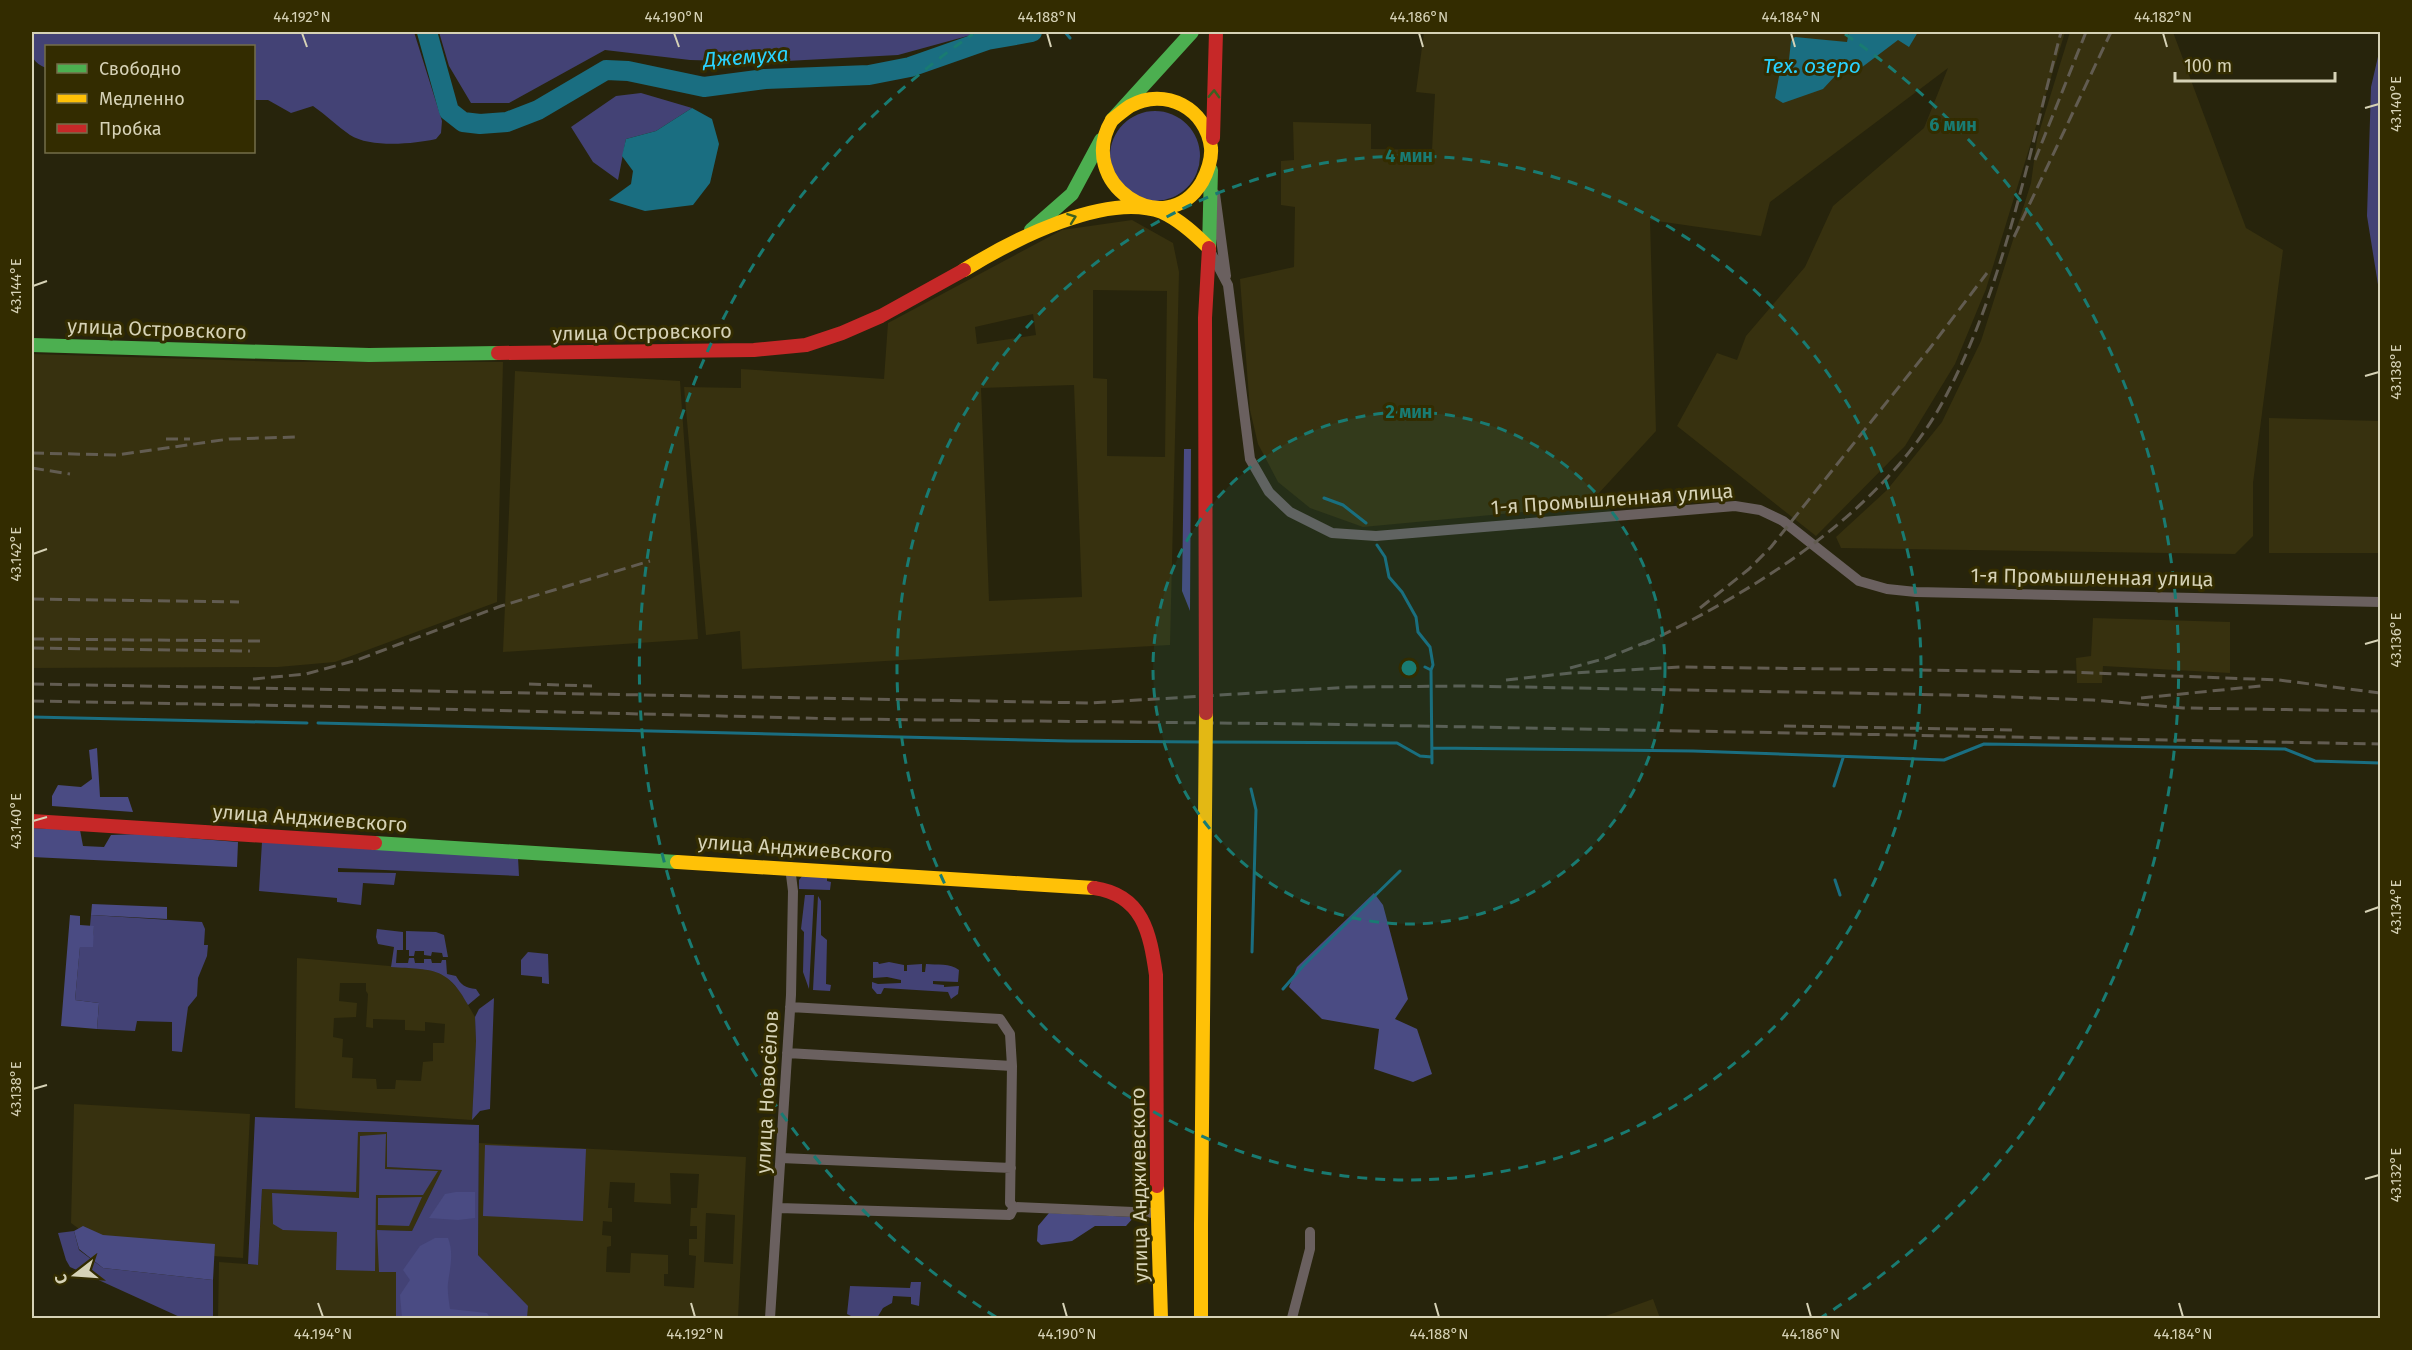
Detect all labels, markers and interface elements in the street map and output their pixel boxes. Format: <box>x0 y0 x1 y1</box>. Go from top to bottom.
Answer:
text: 44.192°N <box>273 8 331 26</box>
text: 44.190°N <box>645 8 703 26</box>
text: 44.188°N <box>1017 8 1077 26</box>
text: 44.186°N <box>1390 8 1448 26</box>
text: 44.184°N <box>1762 8 1820 26</box>
text: 44.182°N <box>2134 8 2192 26</box>
water label: Джемуха <box>701 41 789 73</box>
legend <box>45 45 255 153</box>
scale bar <box>2175 45 2336 83</box>
water label: Тех. озеро <box>1763 53 1861 79</box>
text: 100 m <box>2184 55 2232 77</box>
text: Свободно <box>99 58 181 80</box>
text: 43.140°E <box>2387 76 2405 132</box>
text: Медленно <box>99 88 185 110</box>
one-way arrow <box>1208 89 1220 98</box>
text: 6 мин <box>1929 114 1977 136</box>
text: Пробка <box>99 118 162 140</box>
text: 4 мин <box>1385 145 1433 167</box>
one-way arrow <box>1066 213 1076 226</box>
text: 43.144°E <box>7 258 25 314</box>
street label: улица Островского <box>67 314 247 344</box>
street label: улица Островского <box>552 318 732 346</box>
text: 43.138°E <box>2387 344 2405 400</box>
text: 2 мин <box>1386 401 1432 423</box>
street label: 1-я Промышленная улица <box>1490 479 1734 519</box>
text: 43.142°E <box>7 527 25 581</box>
street label: 1-я Промышленная улица <box>1970 563 2214 591</box>
text: 43.136°E <box>2387 612 2405 668</box>
centre of rings <box>1399 658 1419 678</box>
text: 43.140°E <box>7 793 25 849</box>
street label: улица Анджиевского <box>212 799 408 837</box>
street label: улица Анджиевского <box>697 829 893 867</box>
text: 43.134°E <box>2387 879 2405 935</box>
street label: улица Новосёлов <box>751 1010 783 1174</box>
text: 43.138°E <box>7 1061 25 1117</box>
street label: улица Анджиевского <box>1125 1087 1153 1283</box>
text: 43.132°E <box>2387 1148 2405 1202</box>
north arrow <box>45 1245 105 1305</box>
text: С <box>50 1271 72 1286</box>
text: 44.194°N <box>294 1325 352 1343</box>
text: 44.192°N <box>666 1325 724 1343</box>
text: 44.190°N <box>1038 1325 1096 1343</box>
text: 44.188°N <box>1409 1325 1469 1343</box>
text: 44.186°N <box>1782 1325 1840 1343</box>
text: 44.184°N <box>2154 1325 2212 1343</box>

